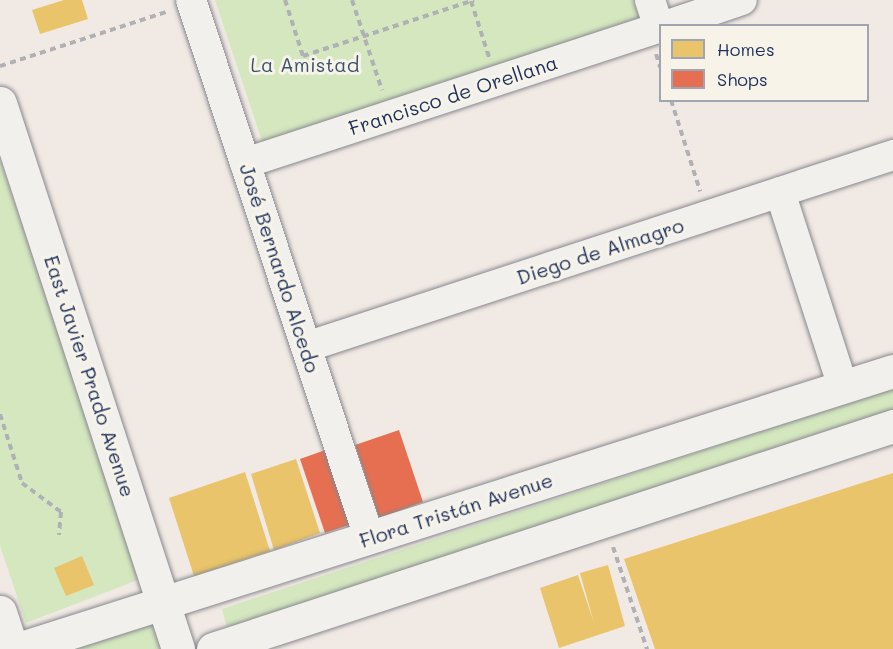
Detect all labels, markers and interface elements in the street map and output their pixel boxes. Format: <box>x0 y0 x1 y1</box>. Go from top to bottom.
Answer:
legend <box>659 24 869 102</box>
text: Homes <box>717 37 775 61</box>
street label: Francisco de Orellana <box>346 50 560 140</box>
park label: La Amistad <box>251 52 359 76</box>
text: Shops <box>717 67 768 91</box>
street label: José Bernardo Alcedo <box>235 161 325 375</box>
street label: Diego de Almagro <box>513 213 687 289</box>
street label: East Javier Prado Avenue <box>40 252 140 500</box>
street label: Flora Tristán Avenue <box>356 467 556 553</box>

